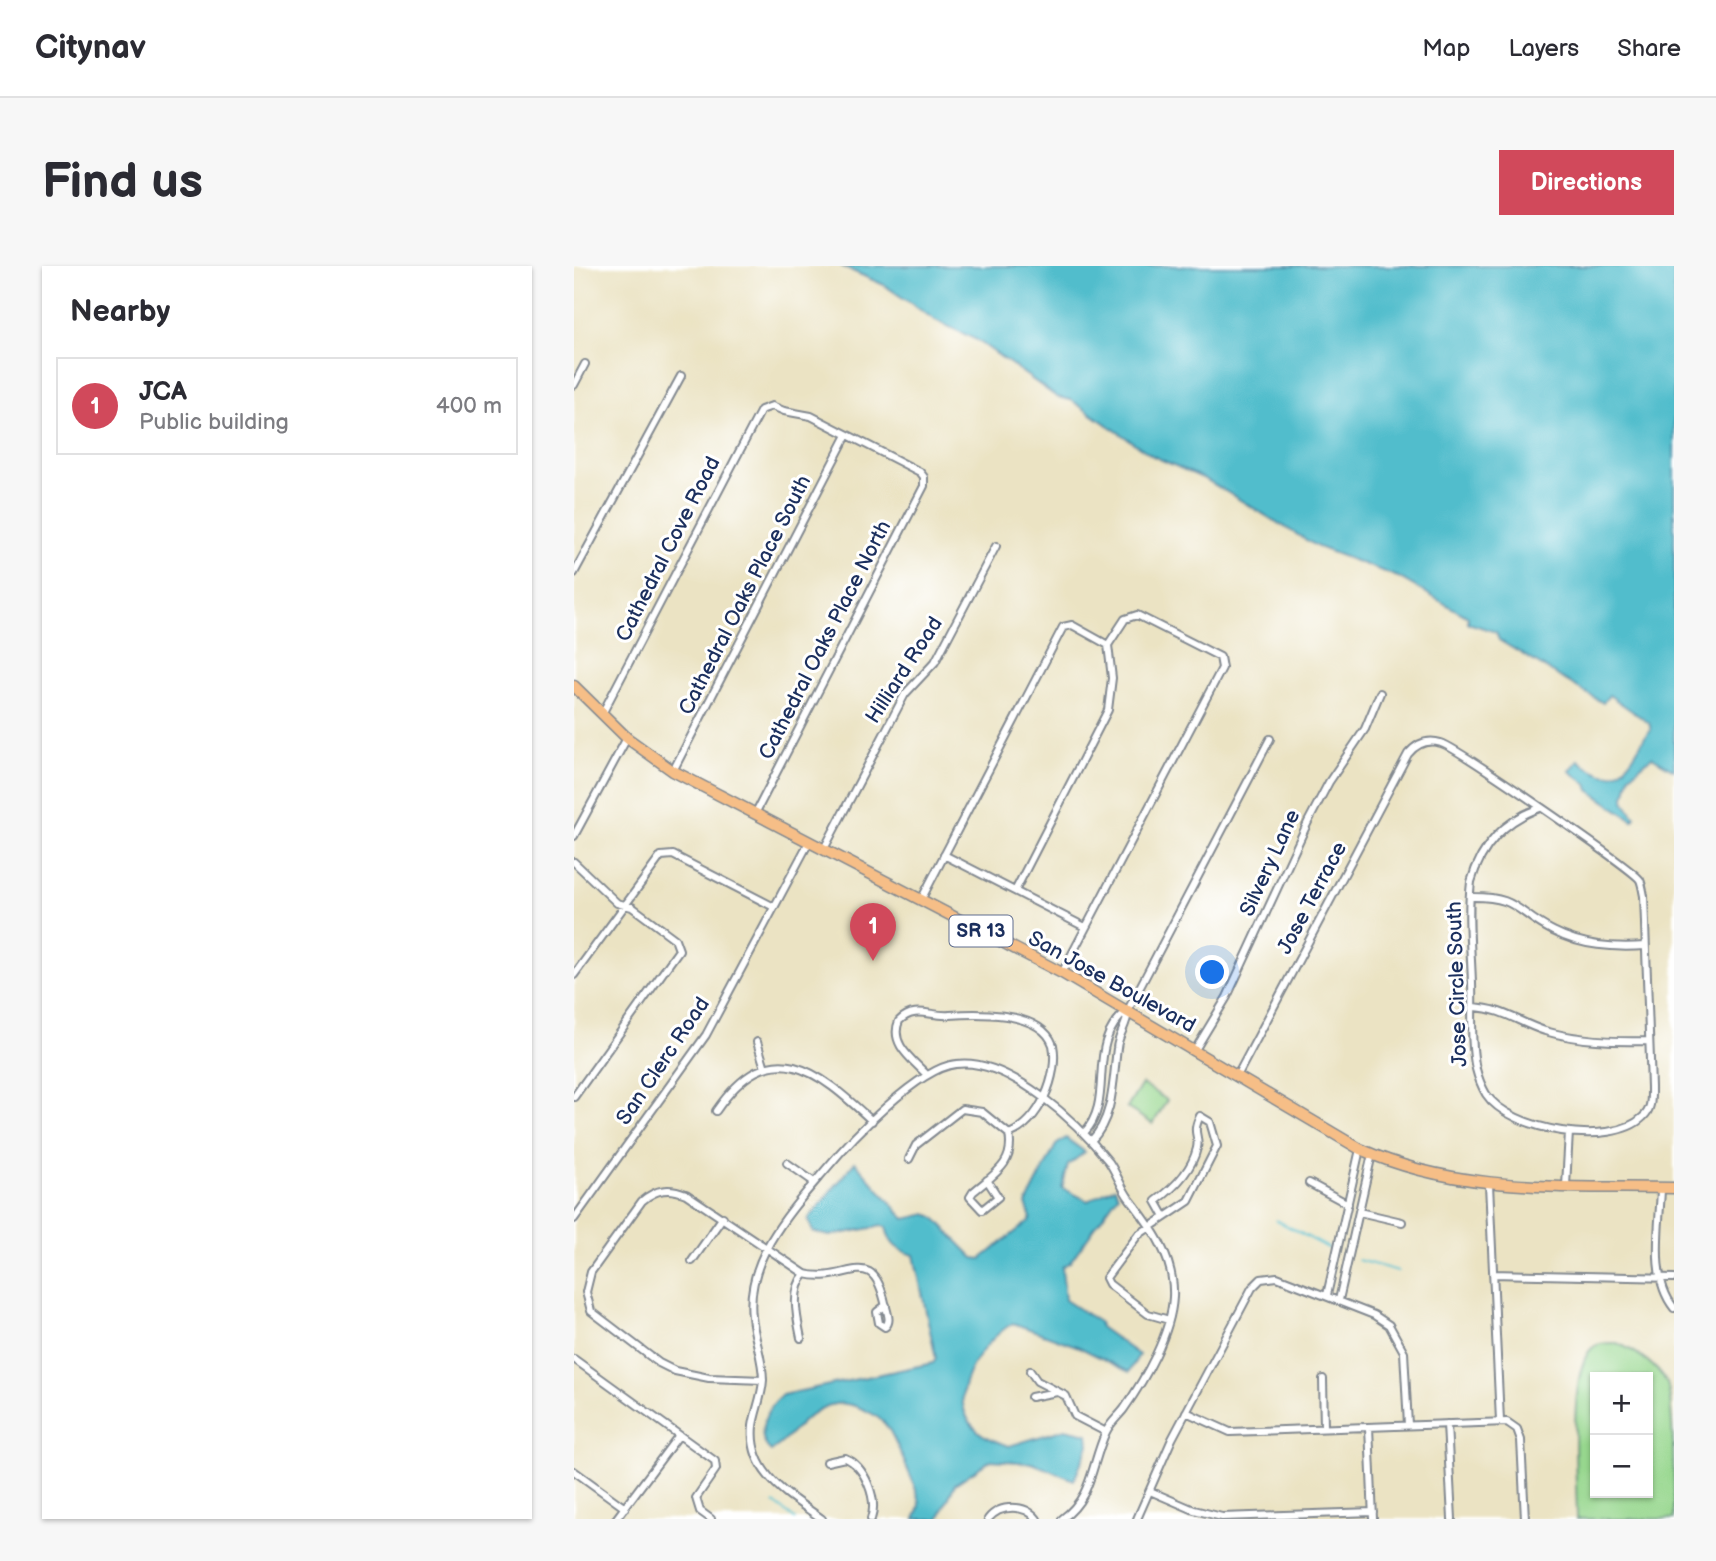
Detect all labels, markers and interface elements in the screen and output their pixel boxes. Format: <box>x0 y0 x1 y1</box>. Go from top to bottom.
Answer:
text: Citynav <box>35 28 146 68</box>
text: Map <box>1422 34 1470 63</box>
text: Layers <box>1508 34 1579 63</box>
text: Share <box>1617 34 1681 63</box>
button: Directions <box>1499 150 1674 215</box>
text: Find us <box>42 153 203 212</box>
text: Nearby <box>70 294 170 330</box>
text: JCA <box>139 377 187 408</box>
text: 1 <box>90 392 100 420</box>
text: 400 m <box>436 392 502 420</box>
text: Public building <box>139 408 289 436</box>
street label: Cathedral Cove Road <box>610 452 726 646</box>
street label: Cathedral Oaks Place South <box>674 471 816 719</box>
street label: Cathedral Oaks Place North <box>754 516 896 764</box>
street label: Hilliard Road <box>860 612 948 728</box>
street label: Silvery Lane <box>1234 806 1306 920</box>
street label: Jose Terrace <box>1272 838 1352 958</box>
street label: Jose Circle South <box>1442 901 1472 1067</box>
pin: 1 <box>850 903 896 961</box>
road number: SR 13 <box>950 916 1012 946</box>
street label: San Jose Boulevard <box>1024 926 1200 1038</box>
your location <box>1195 955 1229 989</box>
street label: San Clerc Road <box>611 992 715 1130</box>
map controls <box>1590 1372 1653 1498</box>
button: + <box>1590 1372 1653 1435</box>
button: − <box>1590 1435 1653 1498</box>

